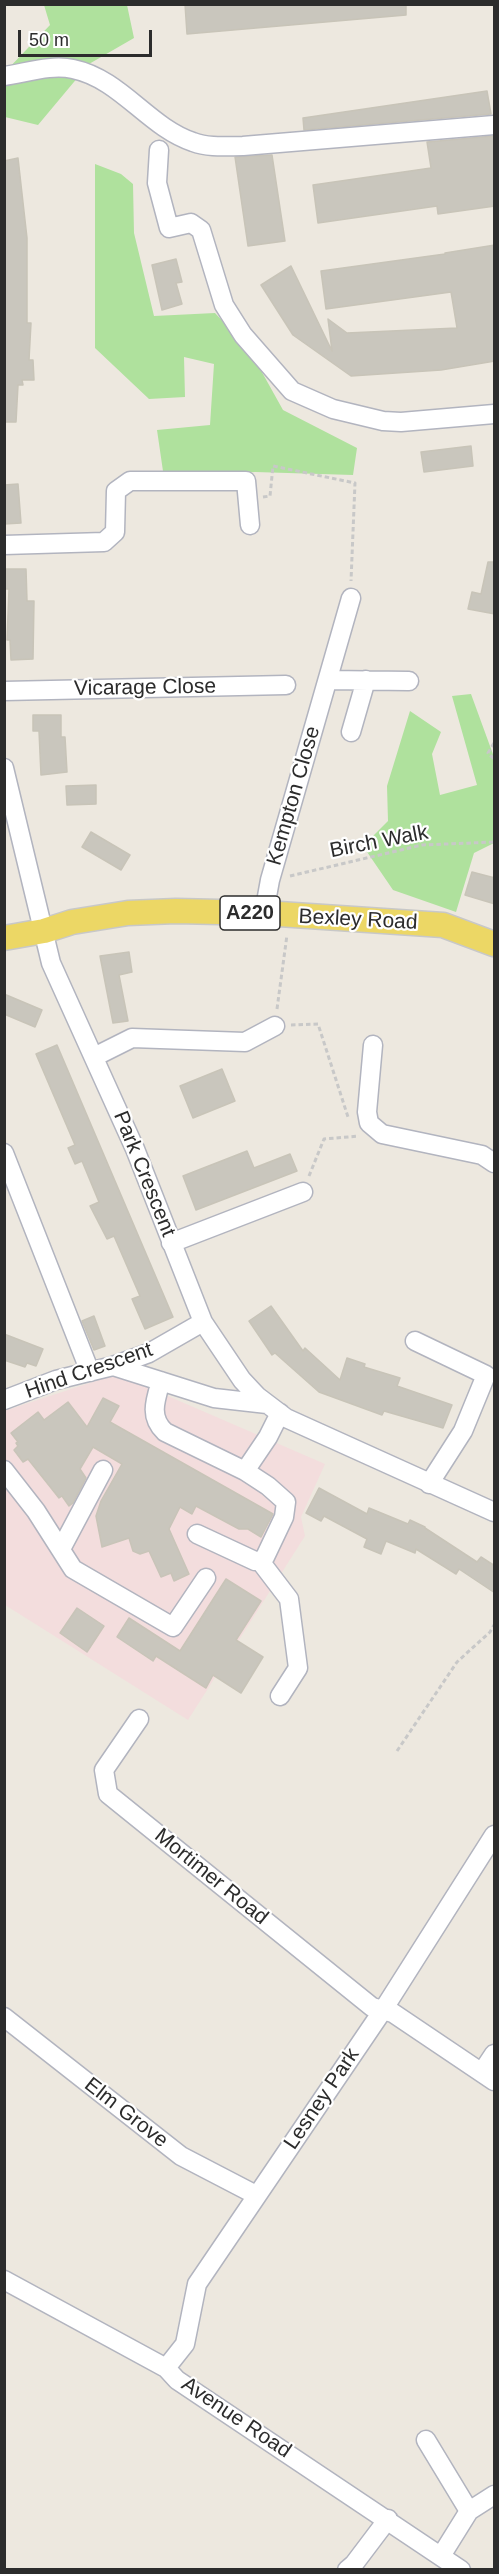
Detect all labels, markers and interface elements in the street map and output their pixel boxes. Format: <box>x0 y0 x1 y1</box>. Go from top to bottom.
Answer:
scale bar <box>21 18 154 56</box>
text: 50 m <box>29 30 69 50</box>
street label: Vicarage Close <box>74 674 216 702</box>
street label: Kempton Close <box>262 724 326 868</box>
street label: Birch Walk <box>328 820 430 864</box>
road number: A220 <box>220 896 280 930</box>
street label: Bexley Road <box>298 904 418 936</box>
street label: Park Crescent <box>107 1108 181 1240</box>
street label: Hind Crescent <box>22 1337 156 1405</box>
street label: Mortimer Road <box>149 1824 273 1930</box>
street label: Lesney Park <box>279 2044 365 2154</box>
street label: Elm Grove <box>79 2073 173 2153</box>
street label: Avenue Road <box>176 2372 296 2464</box>

